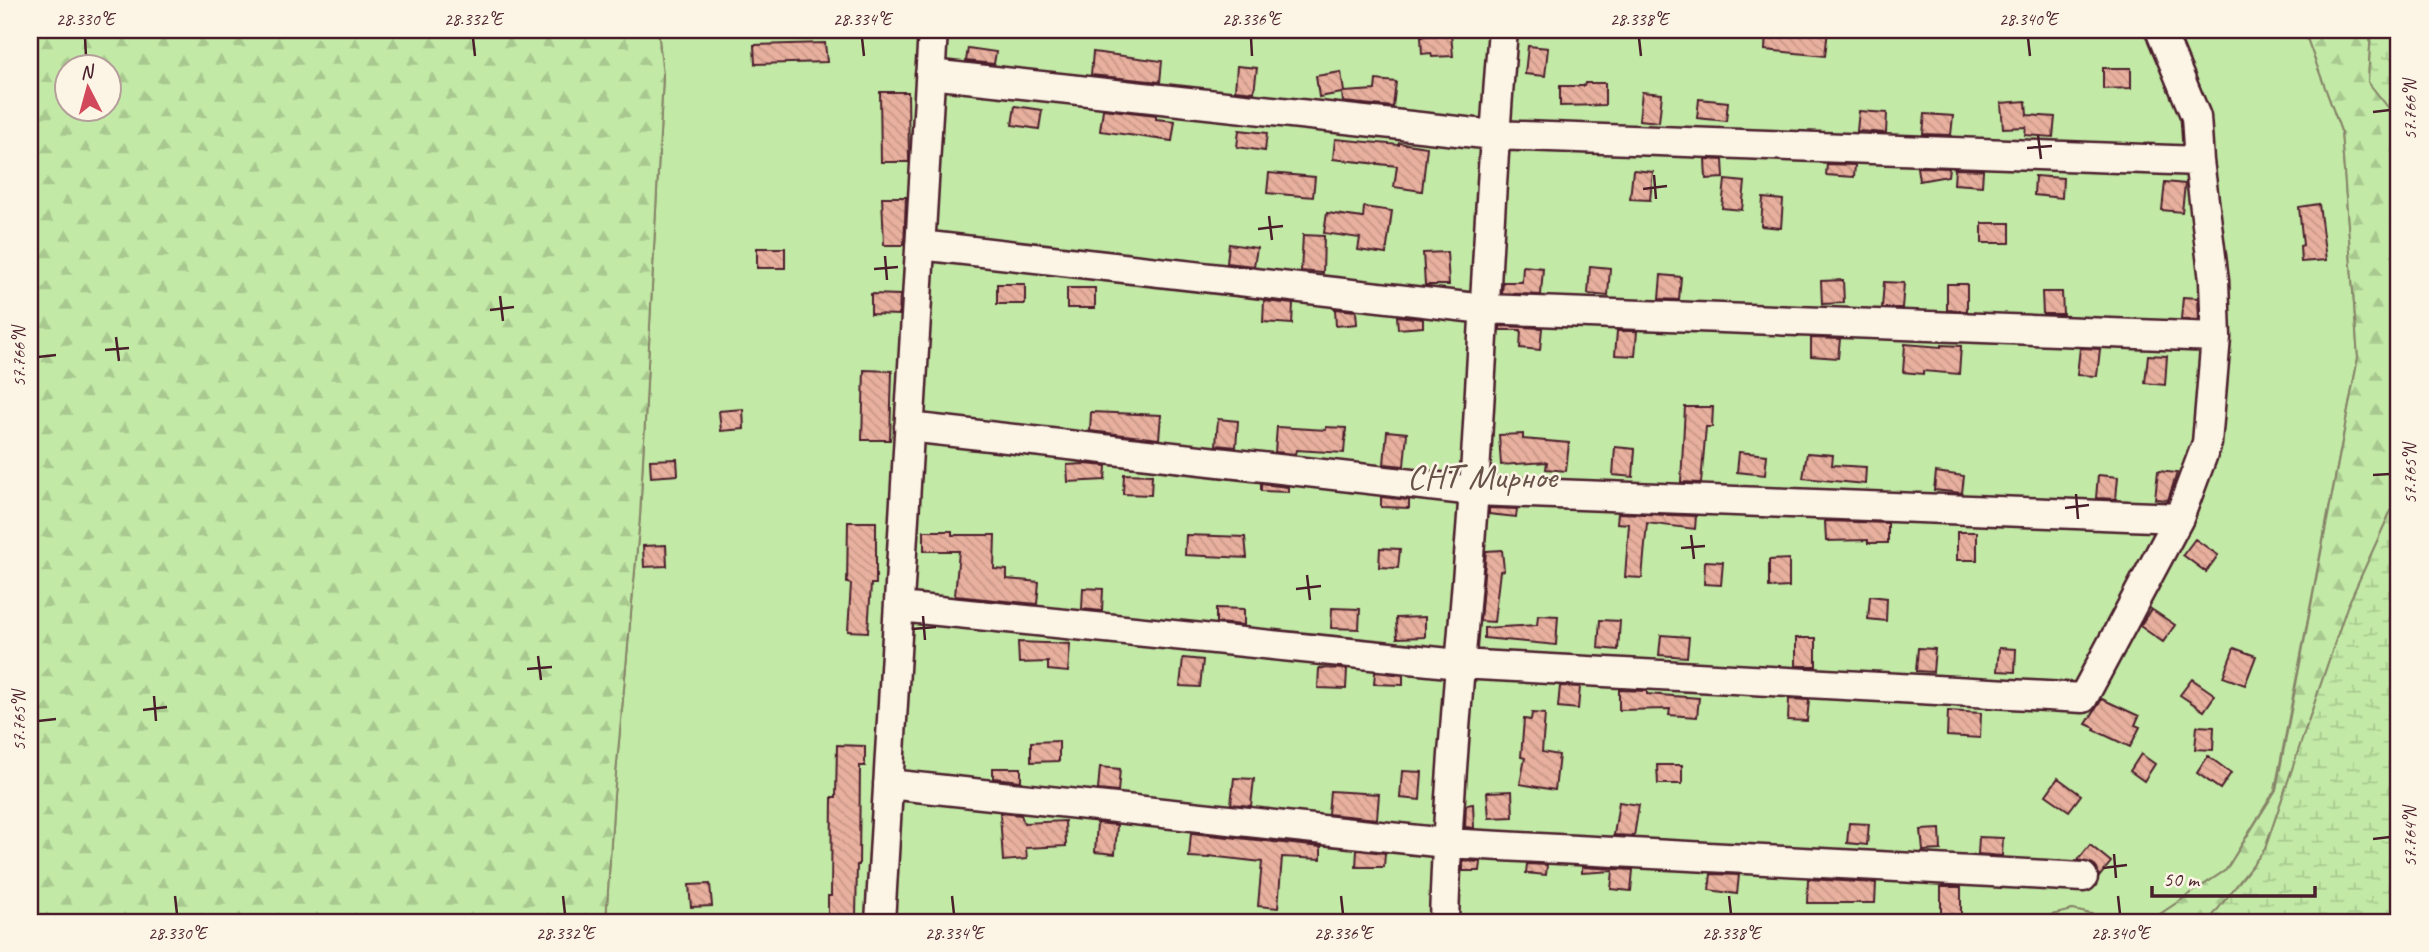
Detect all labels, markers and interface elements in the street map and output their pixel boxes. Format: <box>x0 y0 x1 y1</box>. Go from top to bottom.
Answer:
text: 28.330°E <box>56 8 117 30</box>
text: 28.332°E <box>444 8 505 30</box>
text: 28.334°E <box>833 8 894 30</box>
text: 28.336°E <box>1222 8 1283 30</box>
text: 28.338°E <box>1610 8 1671 30</box>
text: 28.340°E <box>1999 8 2060 30</box>
north arrow <box>52 52 122 122</box>
text: N <box>79 59 97 85</box>
text: 57.766°N <box>2399 77 2421 140</box>
text: 57.766°N <box>8 324 30 387</box>
text: 57.765°N <box>2399 441 2421 504</box>
park label: СНТ Мирное <box>1407 454 1560 499</box>
text: 57.765°N <box>8 688 30 751</box>
text: 57.764°N <box>2399 804 2421 867</box>
scale bar <box>2152 854 2315 898</box>
text: 50 m <box>2163 866 2201 892</box>
text: 28.330°E <box>148 922 209 944</box>
text: 28.332°E <box>536 922 597 944</box>
text: 28.334°E <box>925 922 986 944</box>
text: 28.336°E <box>1314 922 1375 944</box>
text: 28.338°E <box>1702 922 1763 944</box>
text: 28.340°E <box>2091 922 2152 944</box>

